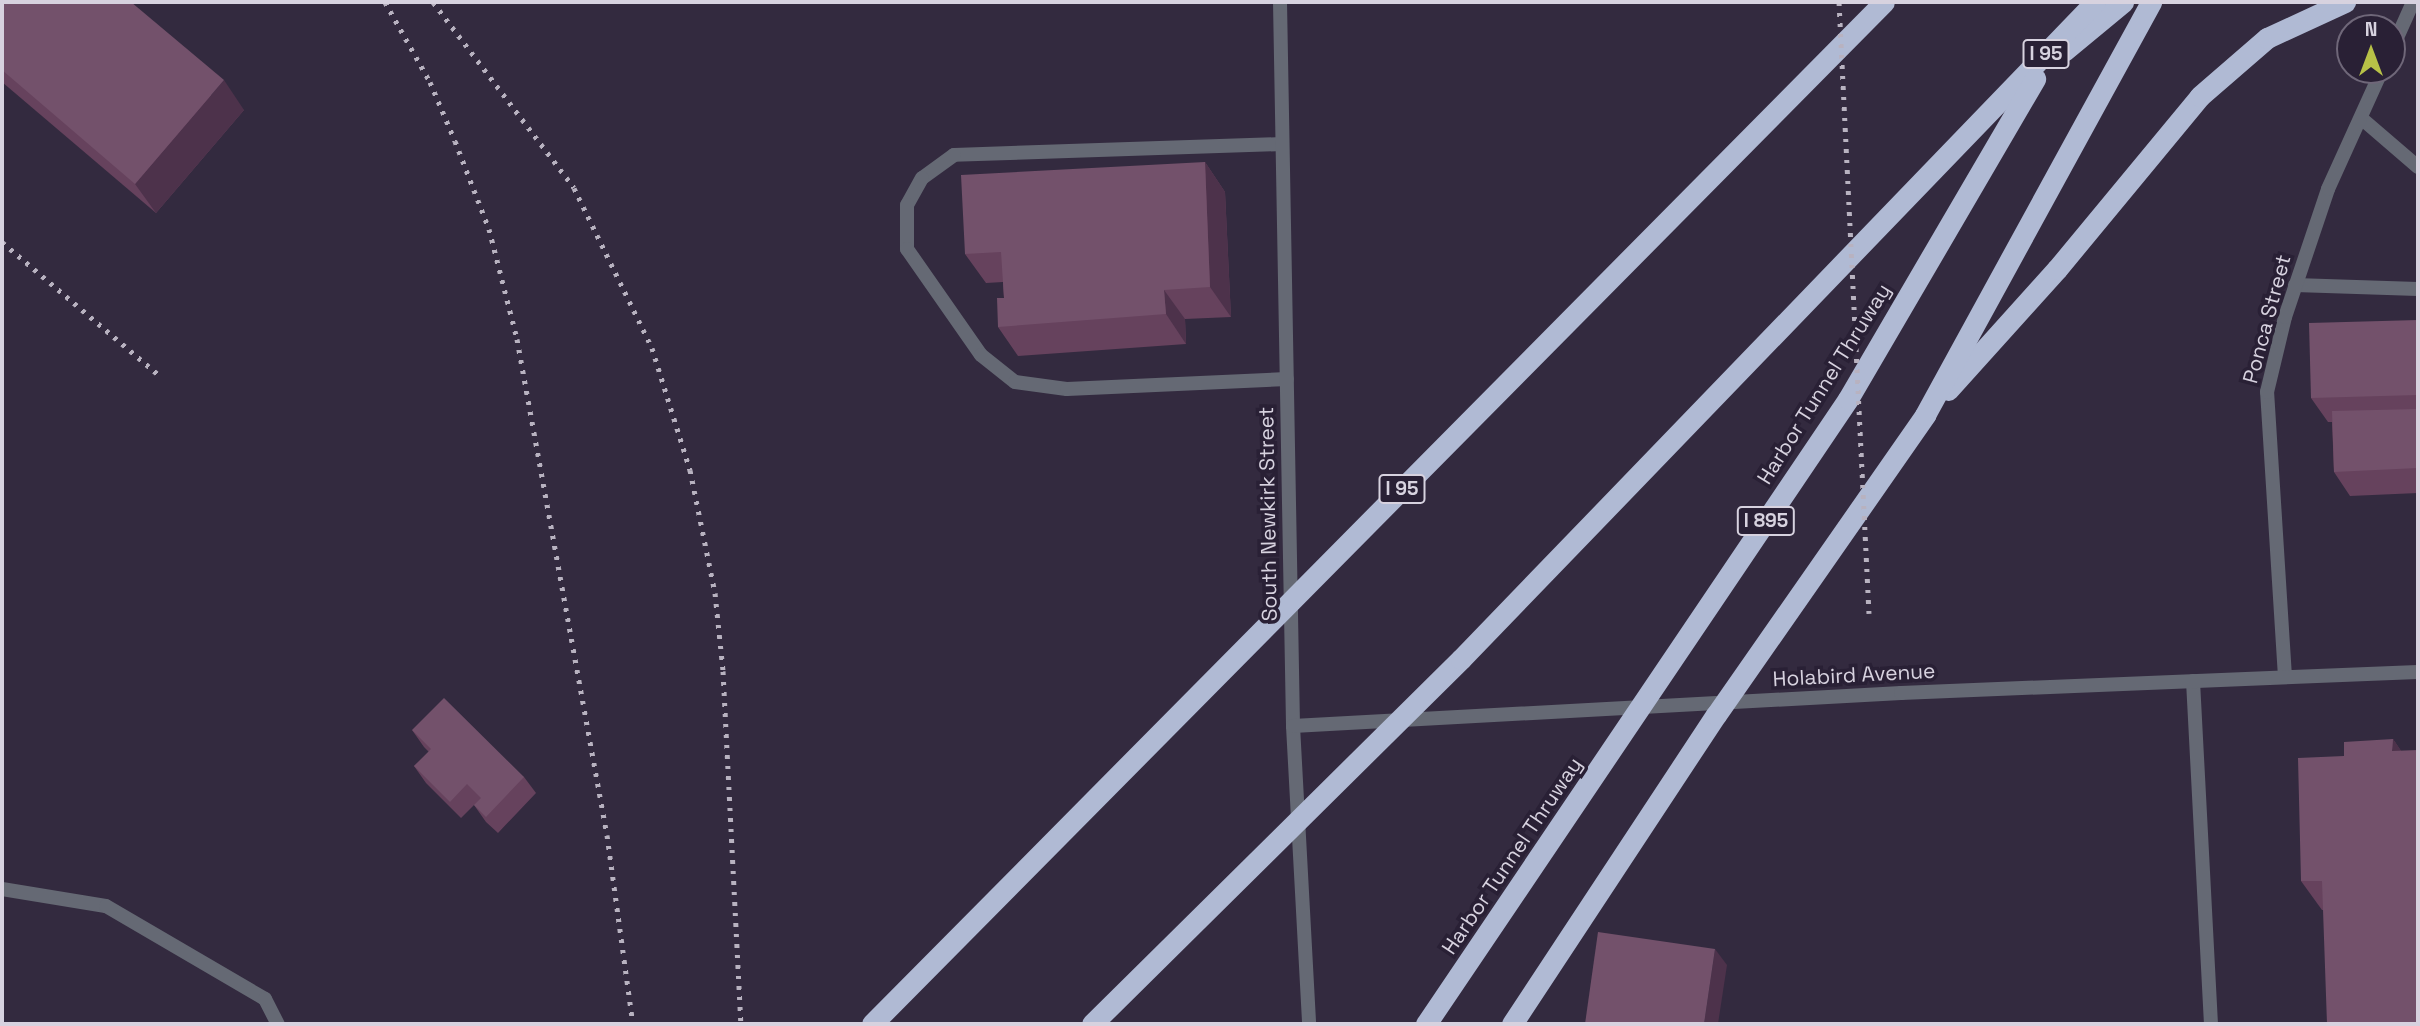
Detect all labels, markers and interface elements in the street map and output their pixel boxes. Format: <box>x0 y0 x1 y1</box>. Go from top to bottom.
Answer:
north arrow <box>2336 14 2406 84</box>
text: N <box>2365 17 2377 42</box>
road number: I 95 <box>2022 38 2070 70</box>
street label: Ponca Street <box>2238 252 2296 386</box>
street label: Harbor Tunnel Thruway <box>1752 278 1896 490</box>
street label: South Newkirk Street <box>1254 406 1282 622</box>
road number: I 95 <box>1378 474 1426 504</box>
road number: I 895 <box>1736 506 1796 536</box>
street label: Holabird Avenue <box>1772 658 1936 692</box>
street label: Harbor Tunnel Thruway <box>1436 752 1588 960</box>

